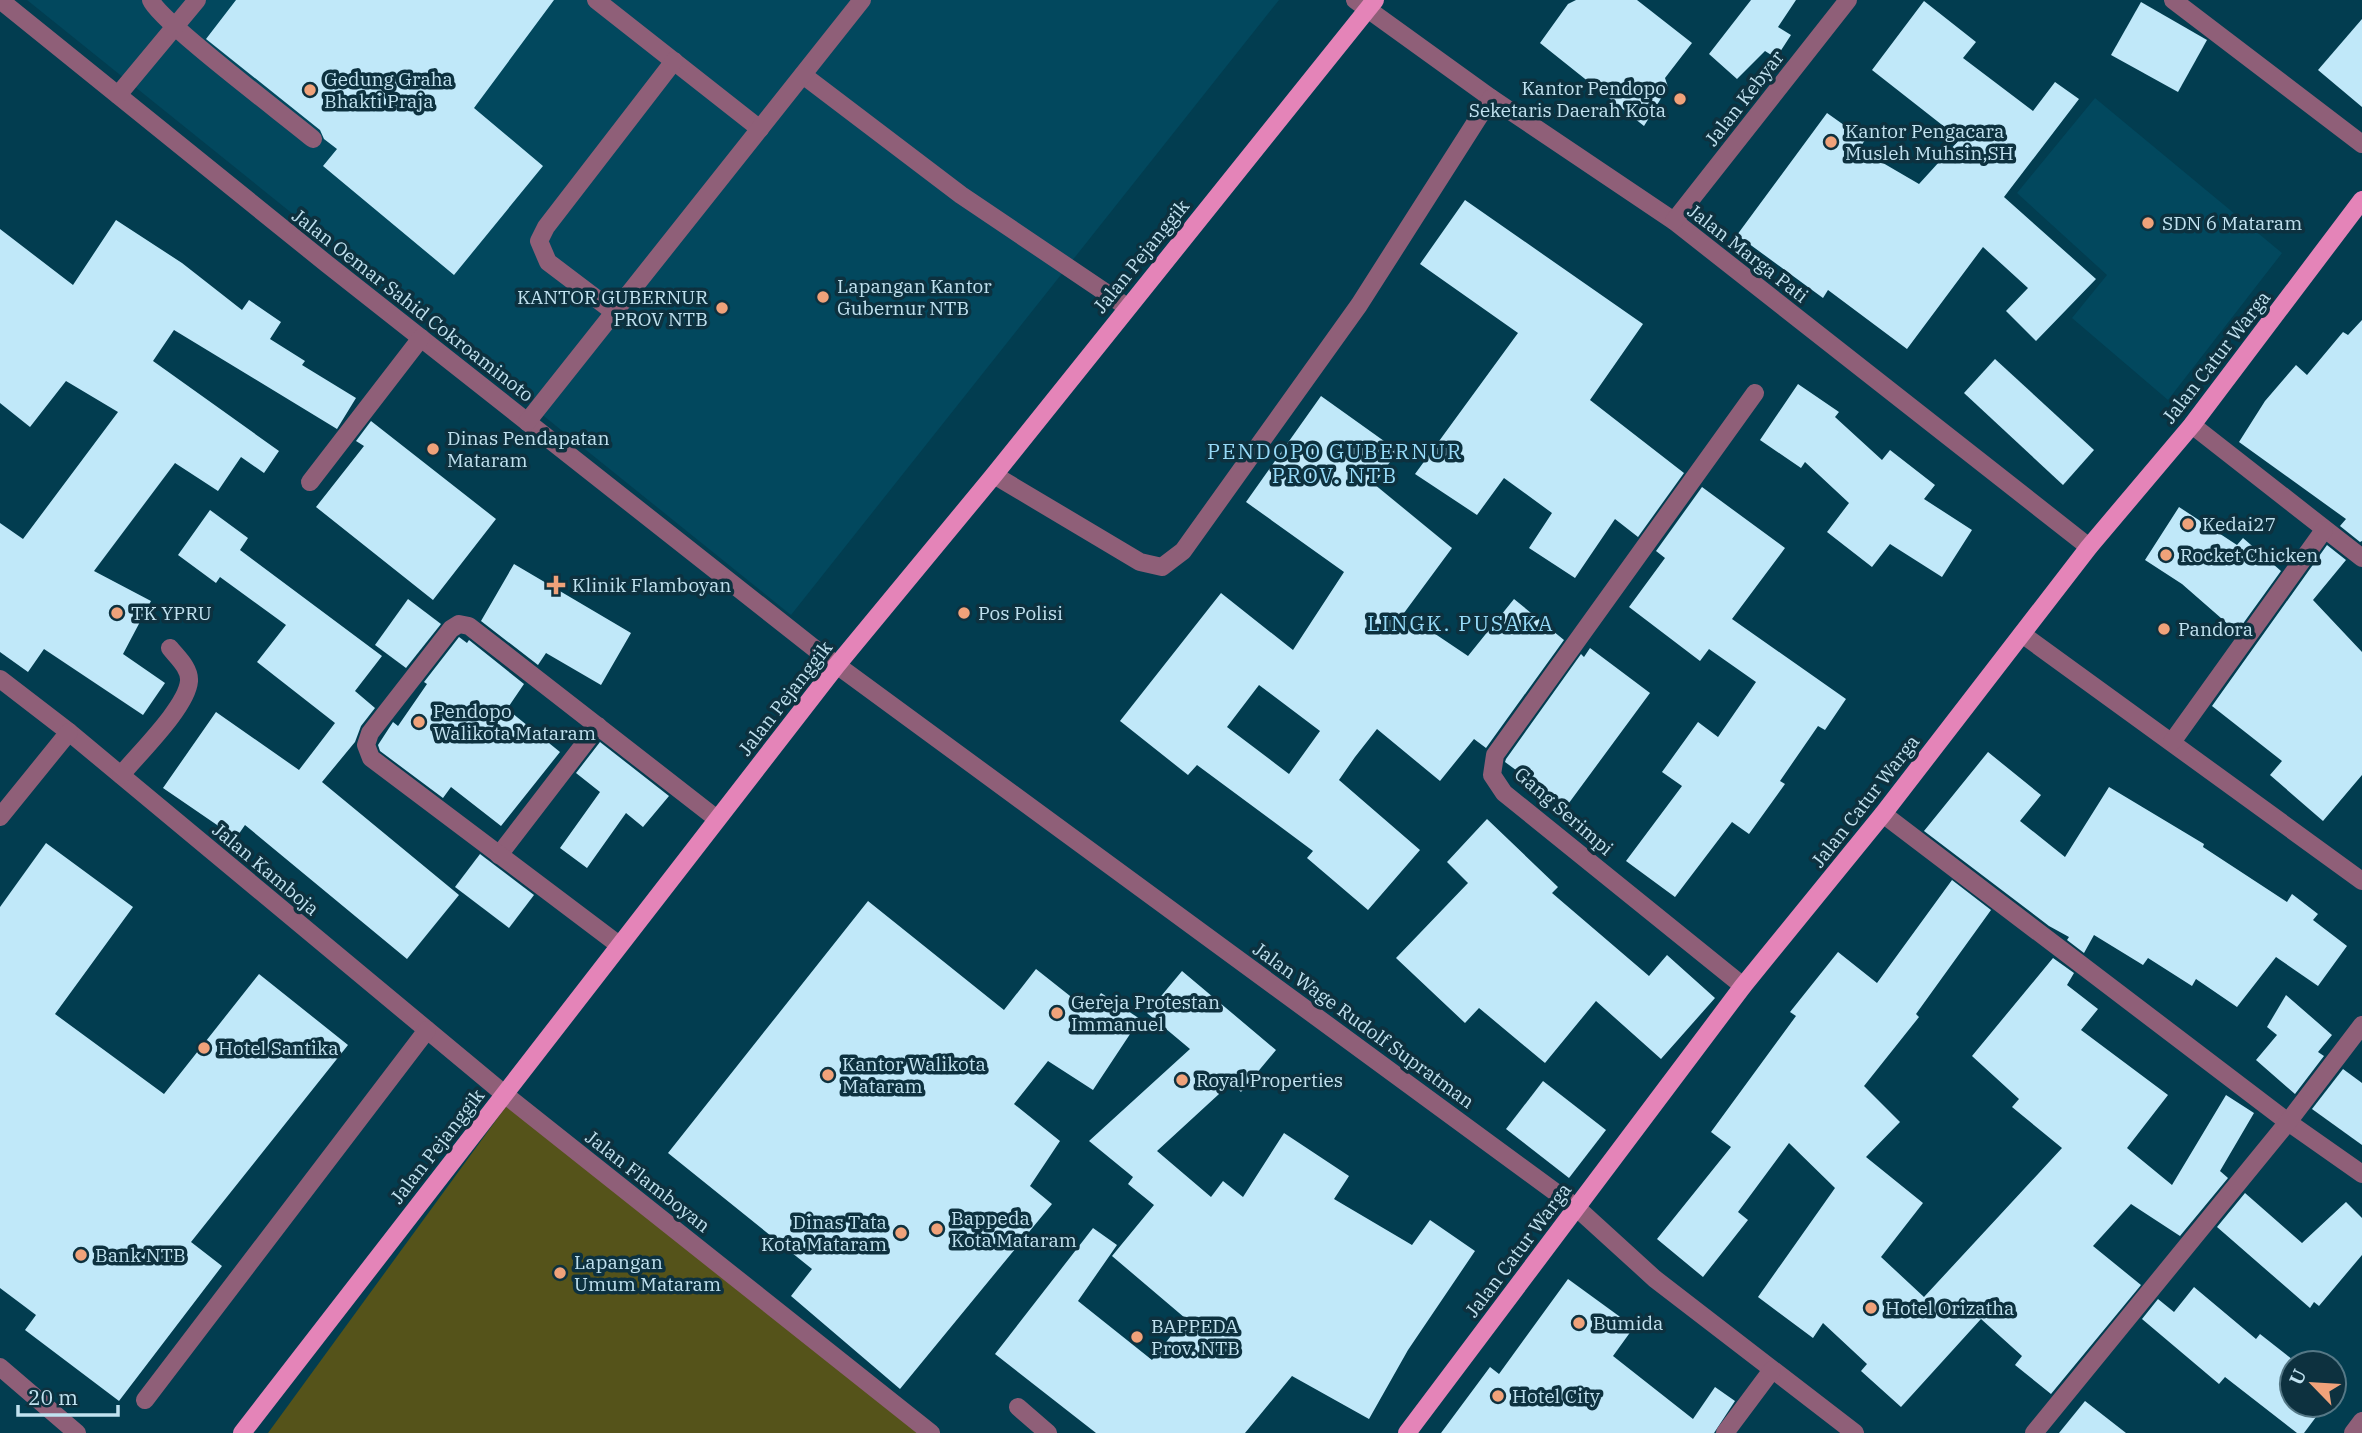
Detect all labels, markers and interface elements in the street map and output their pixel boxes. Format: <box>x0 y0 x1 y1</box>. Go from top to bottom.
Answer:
street label: Jalan Kebyar <box>1699 45 1789 151</box>
place label: Gedung Graha Bhakti Praja <box>324 67 453 113</box>
place label: Kantor Pendopo Seketaris Daerah Kota <box>1469 76 1666 122</box>
marker: Gedung Graha Bhakti Praja <box>302 82 318 98</box>
marker: Kantor Pendopo Seketaris Daerah Kota <box>1672 91 1688 107</box>
place label: Kantor Pengacara Musleh Muhsin,SH <box>1845 119 2014 165</box>
marker: Kantor Pengacara Musleh Muhsin,SH <box>1823 134 1839 150</box>
street label: Jalan Pejanggik <box>1088 194 1194 318</box>
street label: Jalan Marga Pati <box>1683 198 1813 308</box>
street label: Jalan Oemar Sahid Cokroaminoto <box>287 203 539 407</box>
place label: SDN 6 Mataram <box>2162 211 2302 235</box>
marker: SDN 6 Mataram <box>2140 215 2156 231</box>
place label: Lapangan Kantor Gubernur NTB <box>837 274 992 320</box>
place label: KANTOR GUBERNUR PROV NTB <box>517 285 708 331</box>
street label: Jalan Catur Warga <box>2157 286 2275 428</box>
marker: Lapangan Kantor Gubernur NTB <box>815 289 831 305</box>
marker: KANTOR GUBERNUR PROV NTB <box>714 300 730 316</box>
place label: Dinas Pendapatan Mataram <box>447 426 610 472</box>
district label: PENDOPO GUBERNUR PROV. NTB <box>1207 437 1463 489</box>
marker: Dinas Pendapatan Mataram <box>425 441 441 457</box>
place label: Kedai27 <box>2202 512 2276 536</box>
marker: Kedai27 <box>2180 516 2196 532</box>
place label: Rocket Chicken <box>2180 543 2318 567</box>
marker: Rocket Chicken <box>2158 547 2174 563</box>
place label: Klinik Flamboyan <box>572 573 731 597</box>
marker: Klinik Flamboyan <box>546 575 566 595</box>
place label: TK YPRU <box>131 601 212 625</box>
place label: Pos Polisi <box>978 601 1063 625</box>
marker: TK YPRU <box>109 605 125 621</box>
marker: Pos Polisi <box>956 605 972 621</box>
district label: LINGK. PUSAKA <box>1367 609 1555 637</box>
place label: Pandora <box>2178 617 2253 641</box>
marker: Pandora <box>2156 621 2172 637</box>
street label: Jalan Pejanggik <box>733 636 837 760</box>
place label: Pendopo Walikota Mataram <box>433 699 596 745</box>
marker: Pendopo Walikota Mataram <box>411 714 427 730</box>
street label: Jalan Catur Warga <box>1806 730 1924 872</box>
street label: Gang Serimpi <box>1510 762 1618 860</box>
street label: Jalan Kamboja <box>208 818 324 920</box>
street label: Jalan Wage Rudolf Supratman <box>1249 937 1479 1113</box>
place label: Gereja Protestan Immanuel <box>1071 990 1220 1036</box>
marker: Gereja Protestan Immanuel <box>1049 1005 1065 1021</box>
place label: Hotel Santika <box>218 1036 339 1060</box>
marker: Hotel Santika <box>196 1040 212 1056</box>
place label: Kantor Walikota Mataram <box>842 1052 986 1098</box>
marker: Kantor Walikota Mataram <box>820 1067 836 1083</box>
place label: Royal Properties <box>1196 1068 1343 1092</box>
marker: Royal Properties <box>1174 1072 1190 1088</box>
street label: Jalan Pejanggik <box>385 1084 489 1208</box>
street label: Jalan Flamboyan <box>581 1125 715 1237</box>
street label: Jalan Catur Warga <box>1460 1178 1576 1322</box>
place label: Bappeda Kota Mataram <box>951 1206 1077 1252</box>
place label: Dinas Tata Kota Mataram <box>761 1210 887 1256</box>
marker: Bappeda Kota Mataram <box>929 1221 945 1237</box>
marker: Dinas Tata Kota Mataram <box>893 1225 909 1241</box>
place label: Bank NTB <box>95 1243 186 1267</box>
marker: Bank NTB <box>73 1247 89 1263</box>
place label: Lapangan Umum Mataram <box>574 1250 721 1296</box>
marker: Lapangan Umum Mataram <box>552 1265 568 1281</box>
place label: Hotel Orizatha <box>1885 1296 2014 1320</box>
marker: Hotel Orizatha <box>1863 1300 1879 1316</box>
place label: Bumida <box>1593 1311 1663 1335</box>
place label: BAPPEDA Prov. NTB <box>1151 1314 1240 1360</box>
marker: Bumida <box>1571 1315 1587 1331</box>
marker: BAPPEDA Prov. NTB <box>1129 1329 1145 1345</box>
north arrow <box>2278 1349 2348 1419</box>
text: U <box>2284 1365 2312 1389</box>
scale bar <box>18 1374 117 1418</box>
text: 20 m <box>28 1383 78 1411</box>
place label: Hotel City <box>1512 1384 1601 1408</box>
marker: Hotel City <box>1490 1388 1506 1404</box>

